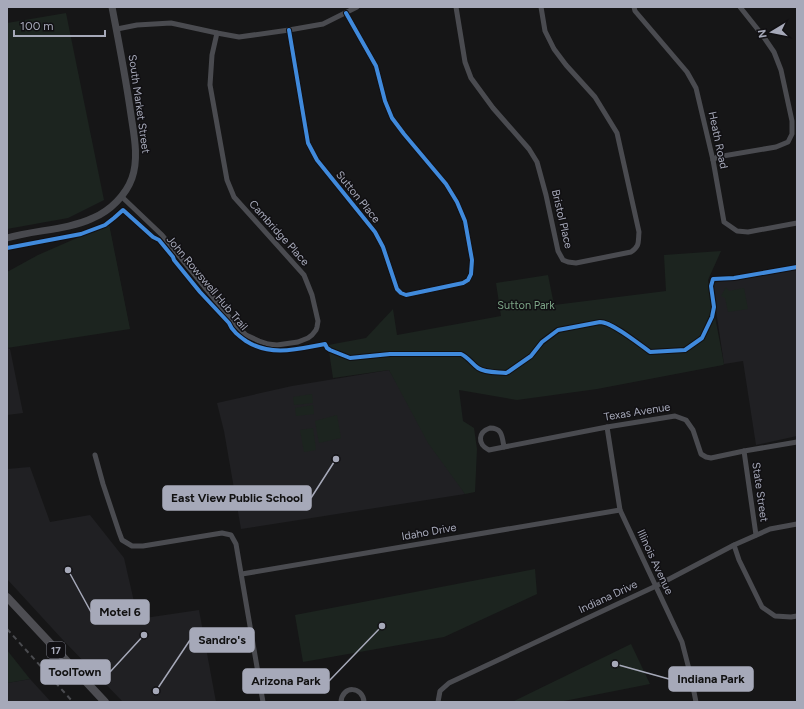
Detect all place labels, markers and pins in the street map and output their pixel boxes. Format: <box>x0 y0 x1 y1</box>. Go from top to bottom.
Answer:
callout: East View Public School <box>163 486 311 510</box>
callout: Motel 6 <box>91 600 149 624</box>
callout: Sandro's <box>190 628 254 652</box>
callout: ToolTown <box>41 660 110 684</box>
callout: Indiana Park <box>669 667 753 691</box>
callout: Arizona Park <box>243 669 329 693</box>

